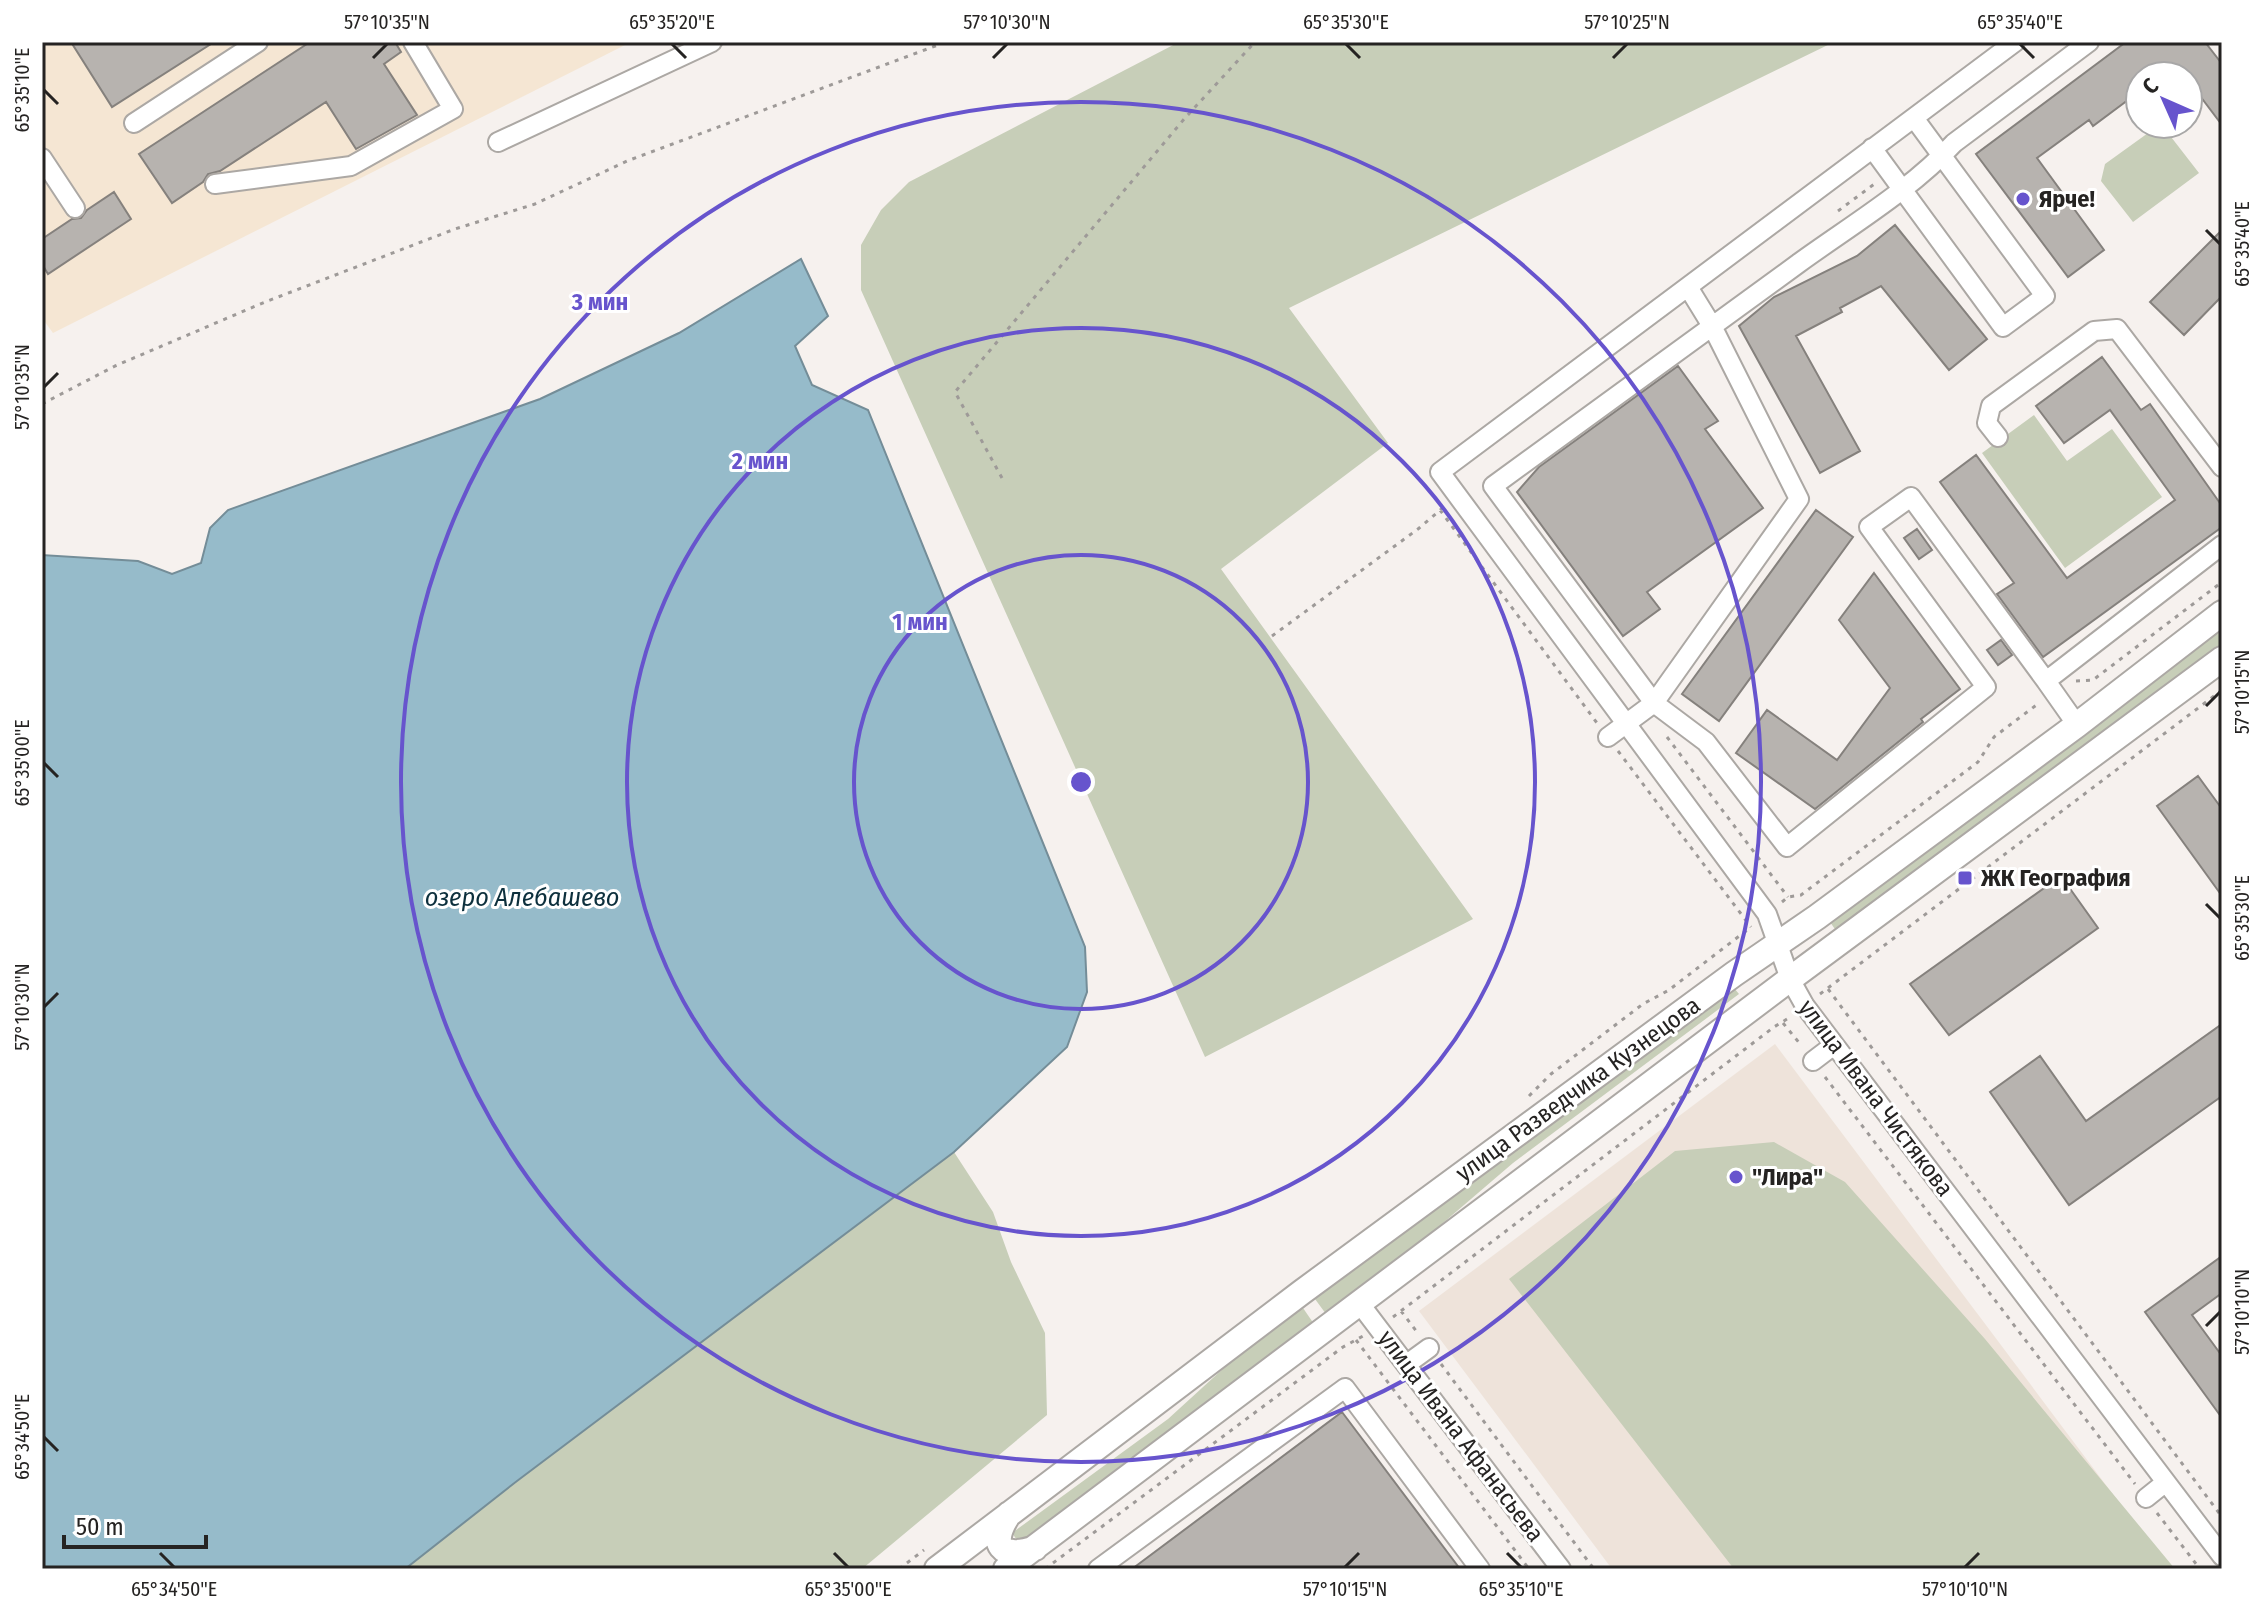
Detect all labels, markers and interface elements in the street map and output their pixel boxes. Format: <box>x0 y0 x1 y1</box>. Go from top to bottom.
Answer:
text: 57°10'35"N <box>344 10 430 34</box>
text: 65°35'20"E <box>629 10 715 34</box>
text: 57°10'30"N <box>963 10 1051 34</box>
text: 65°35'30"E <box>1303 10 1389 34</box>
text: 57°10'25"N <box>1584 10 1670 34</box>
text: 65°35'40"E <box>1977 10 2063 34</box>
text: 65°35'10"E <box>10 48 34 132</box>
north arrow <box>2124 60 2204 140</box>
text: С <box>2137 72 2164 100</box>
place label: Ярче! <box>2039 185 2095 213</box>
marker: Ярче! <box>2014 190 2032 208</box>
text: 65°35'40"E <box>2230 201 2254 287</box>
text: 3 мин <box>571 288 628 316</box>
text: 57°10'35"N <box>10 344 34 430</box>
text: 2 мин <box>731 447 788 475</box>
text: 1 мин <box>892 608 948 636</box>
text: 57°10'15"N <box>2230 650 2254 734</box>
text: 65°35'00"E <box>10 719 34 807</box>
centre of rings <box>1067 768 1095 796</box>
place label: ЖК География <box>1980 864 2131 892</box>
marker: ЖК География <box>1956 869 1974 887</box>
text: 65°35'30"E <box>2230 875 2254 961</box>
water label: озеро Алебашево <box>425 882 619 913</box>
text: 57°10'30"N <box>10 963 34 1051</box>
street label: улица Разведчика Кузнецова <box>1450 991 1706 1187</box>
street label: улица Ивана Чистякова <box>1793 994 1959 1202</box>
place label: "Лира" <box>1752 1163 1823 1191</box>
marker: "Лира" <box>1727 1168 1745 1186</box>
text: 57°10'10"N <box>2230 1269 2254 1355</box>
street label: улица Ивана Афанасьева <box>1372 1325 1550 1547</box>
text: 65°34'50"E <box>10 1394 34 1480</box>
scale bar <box>64 1499 206 1549</box>
text: 50 m <box>76 1513 124 1541</box>
text: 65°34'50"E <box>131 1577 217 1601</box>
text: 65°35'00"E <box>804 1577 892 1601</box>
text: 57°10'15"N <box>1303 1577 1387 1601</box>
text: 65°35'10"E <box>1479 1577 1563 1601</box>
text: 57°10'10"N <box>1922 1577 2008 1601</box>

